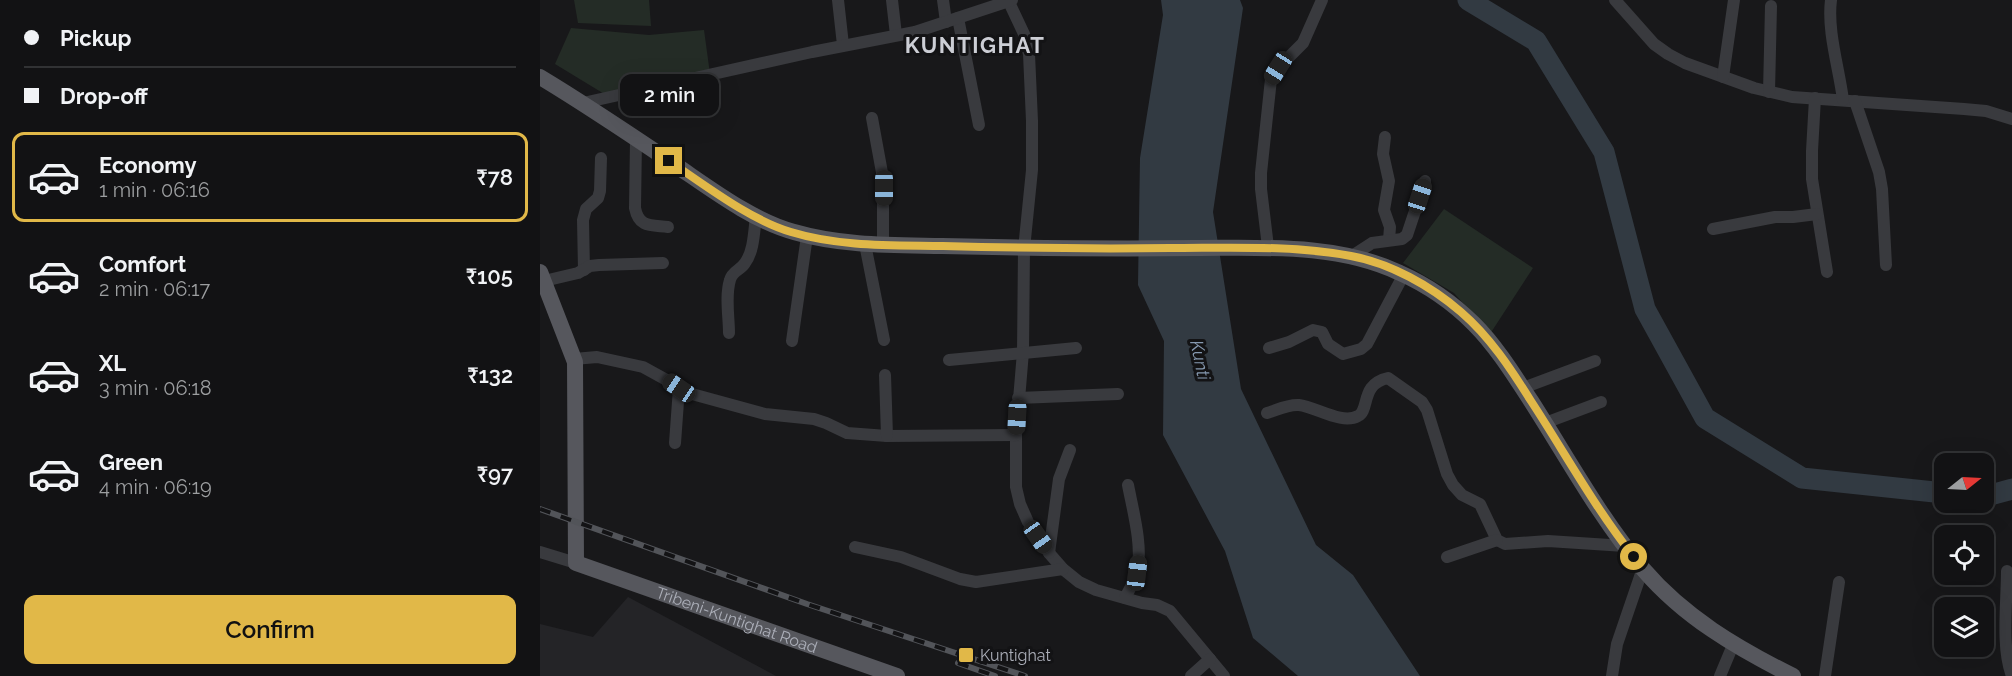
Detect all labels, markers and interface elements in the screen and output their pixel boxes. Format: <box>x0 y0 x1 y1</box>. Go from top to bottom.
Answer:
text: Pickup <box>60 25 132 51</box>
district label: KUNTIGHAT <box>905 32 1045 58</box>
car <box>1261 48 1295 88</box>
callout: 2 min <box>620 74 718 116</box>
text: Drop-off <box>60 83 148 109</box>
text: 2 min <box>644 83 695 107</box>
route end <box>655 147 682 174</box>
icon: car <box>27 150 81 204</box>
text: Economy <box>99 152 197 178</box>
text: ₹78 <box>476 164 513 190</box>
car <box>875 170 893 206</box>
car <box>1406 176 1434 216</box>
text: 1 min · 06:16 <box>99 178 210 202</box>
icon: car <box>27 249 81 303</box>
text: Comfort <box>99 251 186 277</box>
text: ₹105 <box>466 263 513 289</box>
text: 2 min · 06:17 <box>99 277 210 301</box>
water label: Kunti <box>1186 338 1215 383</box>
icon: car <box>27 348 81 402</box>
text: XL <box>99 350 126 376</box>
text: ₹132 <box>467 362 513 388</box>
car <box>659 370 699 406</box>
text: 3 min · 06:18 <box>99 376 212 400</box>
car <box>1007 399 1027 435</box>
icon: car <box>27 447 81 501</box>
text: Green <box>99 449 163 475</box>
north arrow <box>1934 453 1994 513</box>
map controls <box>1934 453 1994 657</box>
text: ₹97 <box>477 461 513 487</box>
text: 4 min · 06:19 <box>99 475 212 499</box>
car <box>1020 517 1056 557</box>
button: locate <box>1934 525 1994 585</box>
route start <box>1620 543 1647 570</box>
car <box>1126 554 1148 592</box>
street label: Tribeni-Kuntighat Road <box>653 583 820 657</box>
button: Confirm <box>24 595 516 664</box>
button: layers <box>1934 597 1994 657</box>
marker: Kuntighat <box>957 646 975 664</box>
place label: Kuntighat <box>980 646 1051 665</box>

